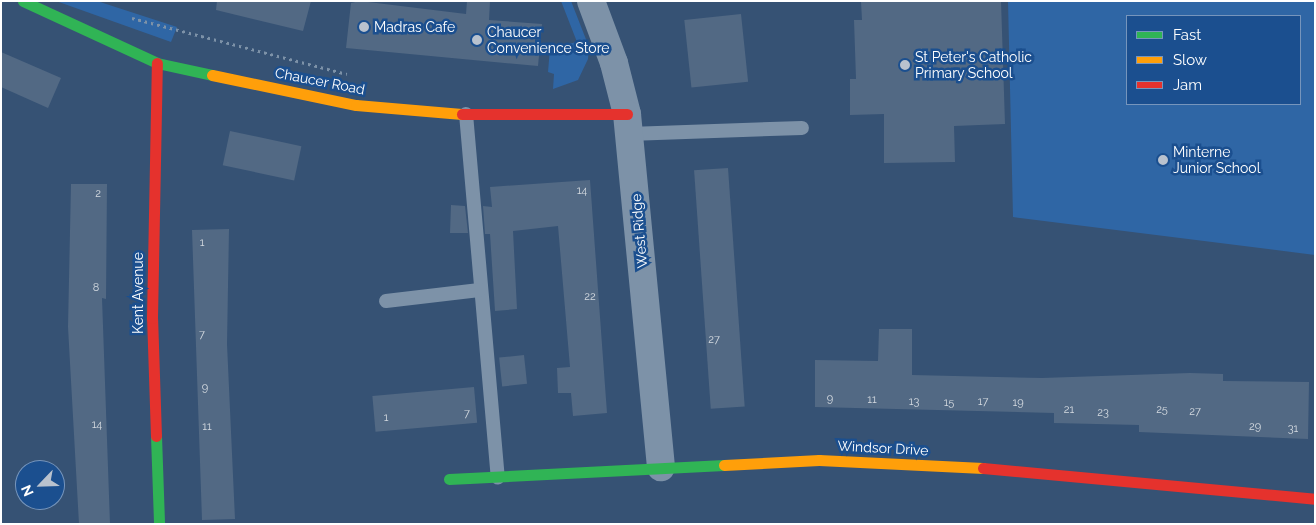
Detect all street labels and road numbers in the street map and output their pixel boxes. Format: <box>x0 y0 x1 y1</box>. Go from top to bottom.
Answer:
street label: Chaucer Road <box>273 64 367 98</box>
street label: West Ridge <box>627 193 651 269</box>
street label: Kent Avenue <box>130 252 146 334</box>
street label: Windsor Drive <box>837 437 929 459</box>

